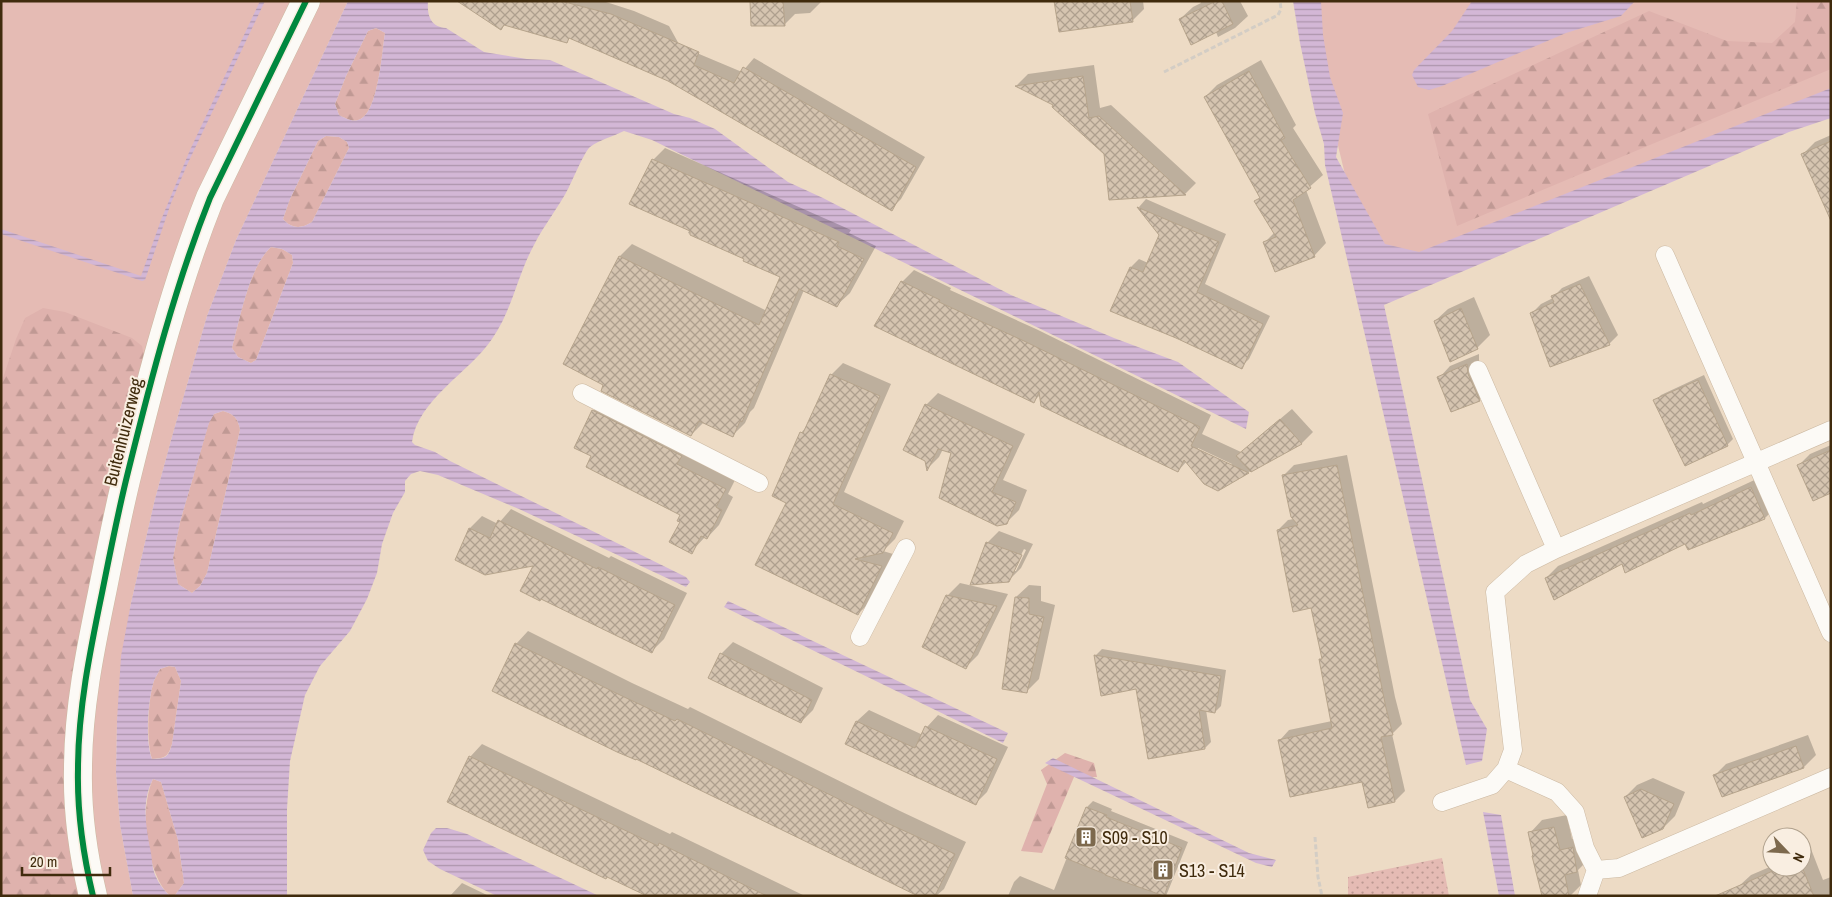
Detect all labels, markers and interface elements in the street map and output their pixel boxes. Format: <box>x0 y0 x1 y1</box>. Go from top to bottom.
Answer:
street label: Buitenhuizerweg <box>97 374 149 489</box>
building icon: S09 - S10 <box>1074 825 1098 849</box>
place label: S09 - S10 <box>1102 825 1168 850</box>
north arrow <box>1762 827 1812 877</box>
scale bar <box>22 844 110 876</box>
text: N <box>1789 850 1809 865</box>
text: 20 m <box>30 851 57 872</box>
building icon: S13 - S14 <box>1151 858 1175 882</box>
place label: S13 - S14 <box>1179 858 1245 883</box>

